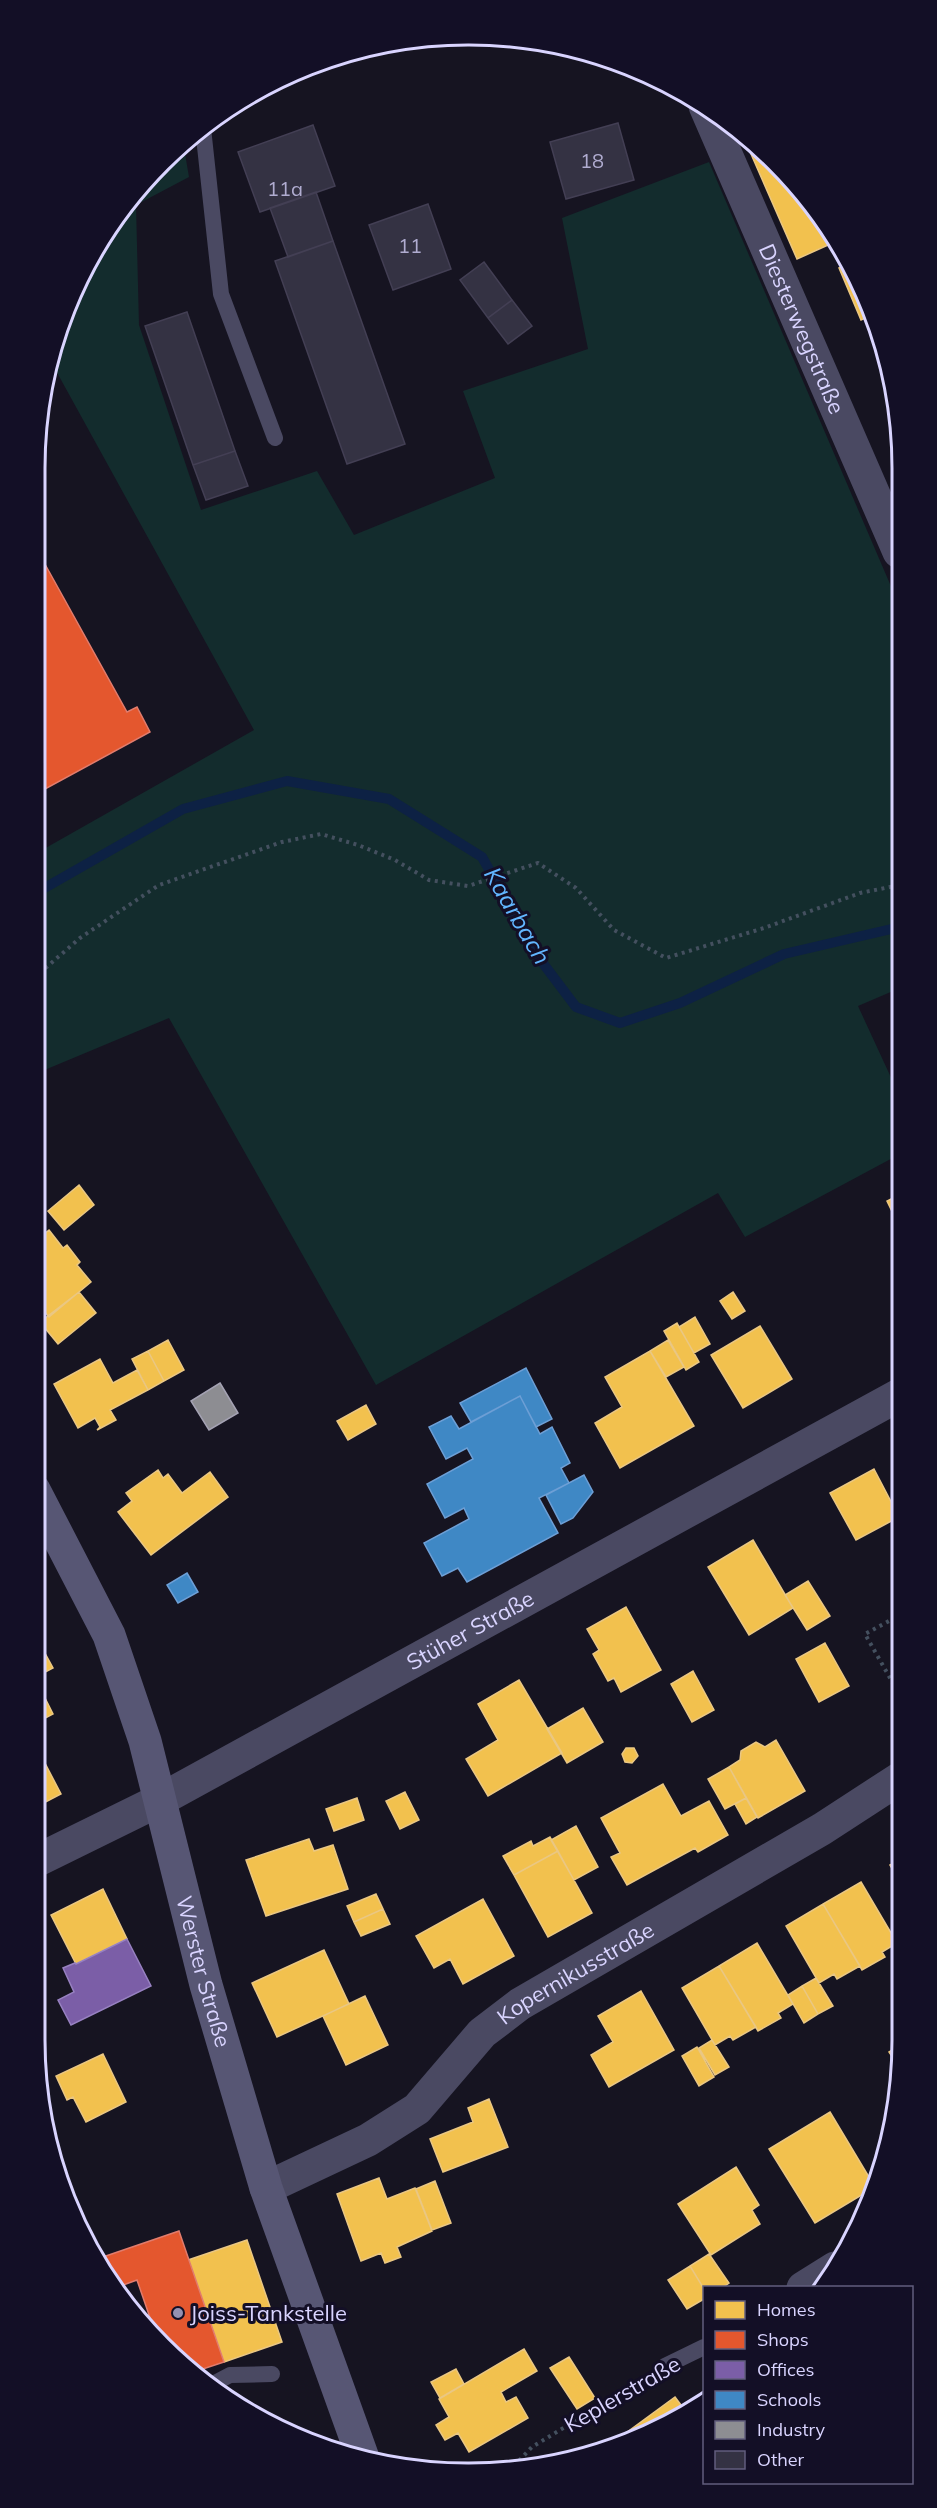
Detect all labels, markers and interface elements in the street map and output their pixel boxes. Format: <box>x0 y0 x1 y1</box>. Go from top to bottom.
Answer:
house number: 18 <box>580 148 604 173</box>
house number: 11a <box>267 176 303 201</box>
house number: 11 <box>398 233 422 258</box>
street label: Diesterwegstraße <box>753 240 851 418</box>
water label: Kaarbach <box>478 861 558 970</box>
street label: Stüher Straße <box>401 1584 539 1676</box>
street label: Werster Straße <box>170 1893 238 2050</box>
street label: Kopernikusstraße <box>491 1915 659 2031</box>
legend <box>703 2286 913 2484</box>
text: Homes <box>757 2298 816 2321</box>
place label: Joiss-Tankstelle <box>190 2299 347 2327</box>
marker: Joiss-Tankstelle <box>171 2306 185 2320</box>
text: Shops <box>757 2328 809 2351</box>
street label: Keplerstraße <box>559 2350 685 2438</box>
text: Offices <box>757 2358 815 2381</box>
text: Schools <box>757 2388 822 2411</box>
text: Industry <box>757 2418 826 2441</box>
text: Other <box>757 2448 805 2471</box>

